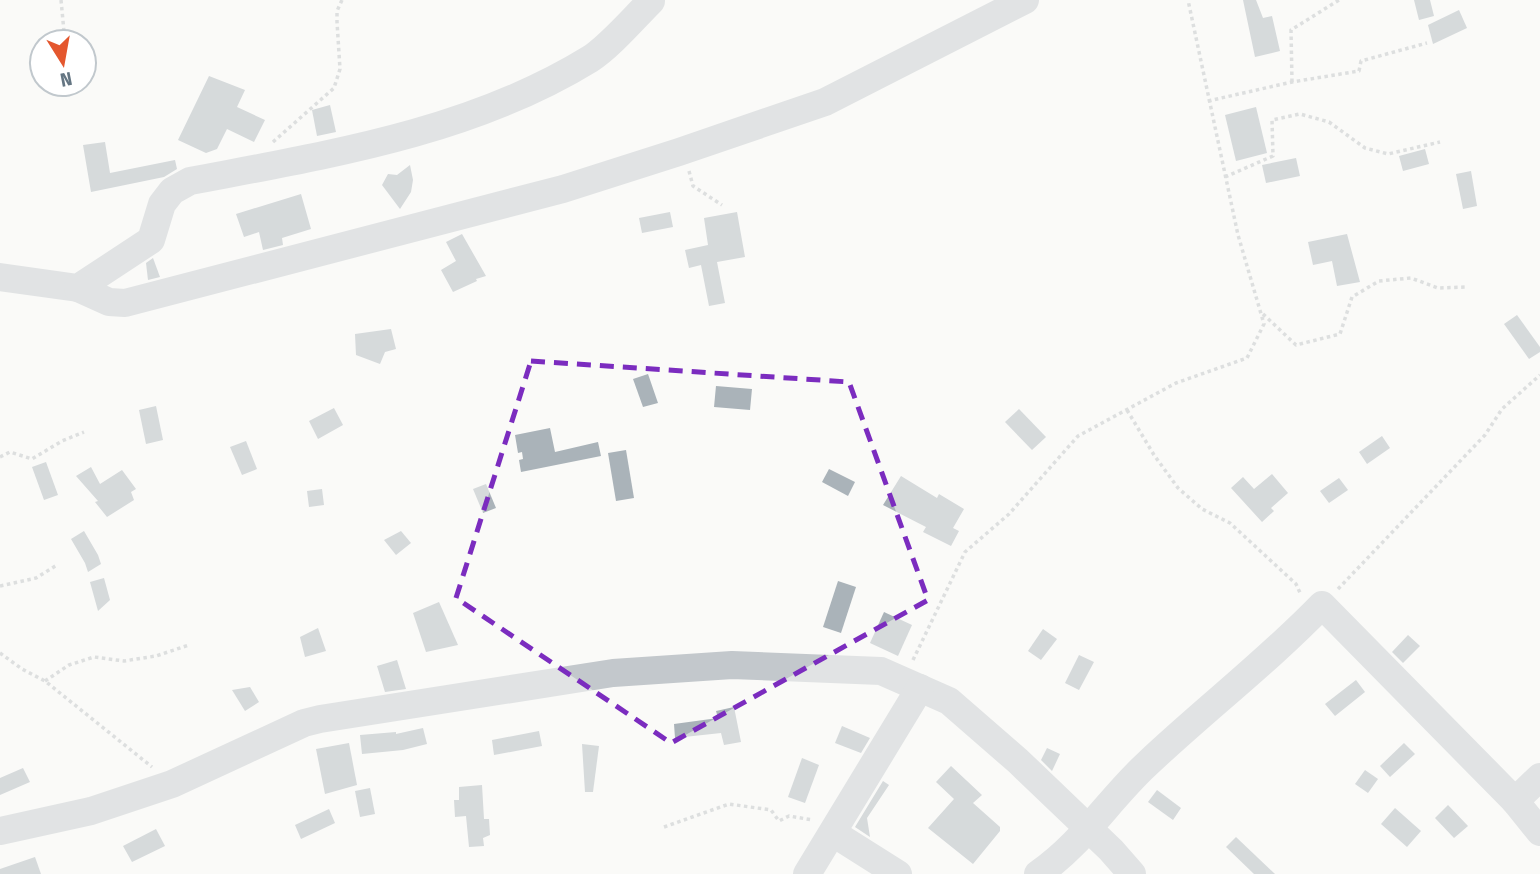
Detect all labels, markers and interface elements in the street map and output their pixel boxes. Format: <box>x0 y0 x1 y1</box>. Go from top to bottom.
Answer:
north arrow <box>28 28 98 98</box>
text: N <box>58 67 74 92</box>

